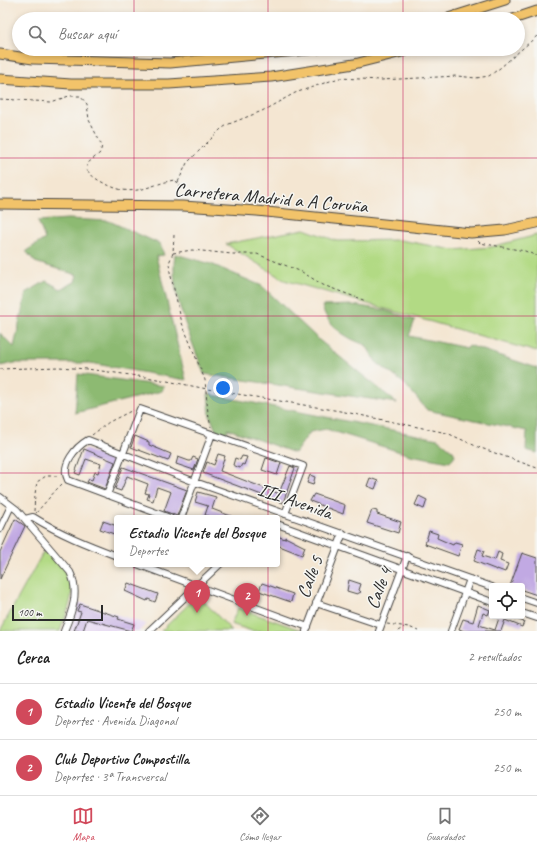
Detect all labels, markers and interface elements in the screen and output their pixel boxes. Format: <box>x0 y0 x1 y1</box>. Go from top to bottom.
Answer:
search box <box>12 12 525 56</box>
icon: search <box>26 23 48 45</box>
text: Buscar aquí <box>58 25 117 44</box>
street label: Carretera Madrid a A Coruña <box>173 178 370 219</box>
your location <box>213 378 233 398</box>
street label: III Avenida <box>255 477 337 526</box>
popup <box>114 515 280 567</box>
text: Estadio Vicente del Bosque <box>129 524 265 543</box>
text: Deportes <box>129 543 168 559</box>
street label: Calle 5 <box>291 551 329 601</box>
street label: Calle 4 <box>360 561 399 612</box>
pin: 1 <box>184 580 210 613</box>
pin: 2 <box>234 583 260 616</box>
map controls <box>489 583 525 619</box>
button: locate <box>489 583 525 619</box>
scale bar <box>12 603 103 622</box>
text: 100 m <box>18 605 42 619</box>
text: Cerca <box>16 647 49 668</box>
text: 2 resultados <box>468 649 521 665</box>
text: Estadio Vicente del Bosque <box>54 694 190 713</box>
text: 1 <box>26 704 32 720</box>
text: 250 m <box>493 704 521 720</box>
text: Deportes · Avenida Diagonal <box>54 713 177 729</box>
text: Club Deportivo Compostilla <box>54 750 189 769</box>
text: 2 <box>26 760 32 776</box>
text: 250 m <box>493 760 521 776</box>
text: Deportes · 3ª Transversal <box>54 769 166 785</box>
tab: Mapa <box>72 805 94 843</box>
tab: Cómo llegar <box>239 805 281 843</box>
tab: Guardados <box>426 805 465 843</box>

